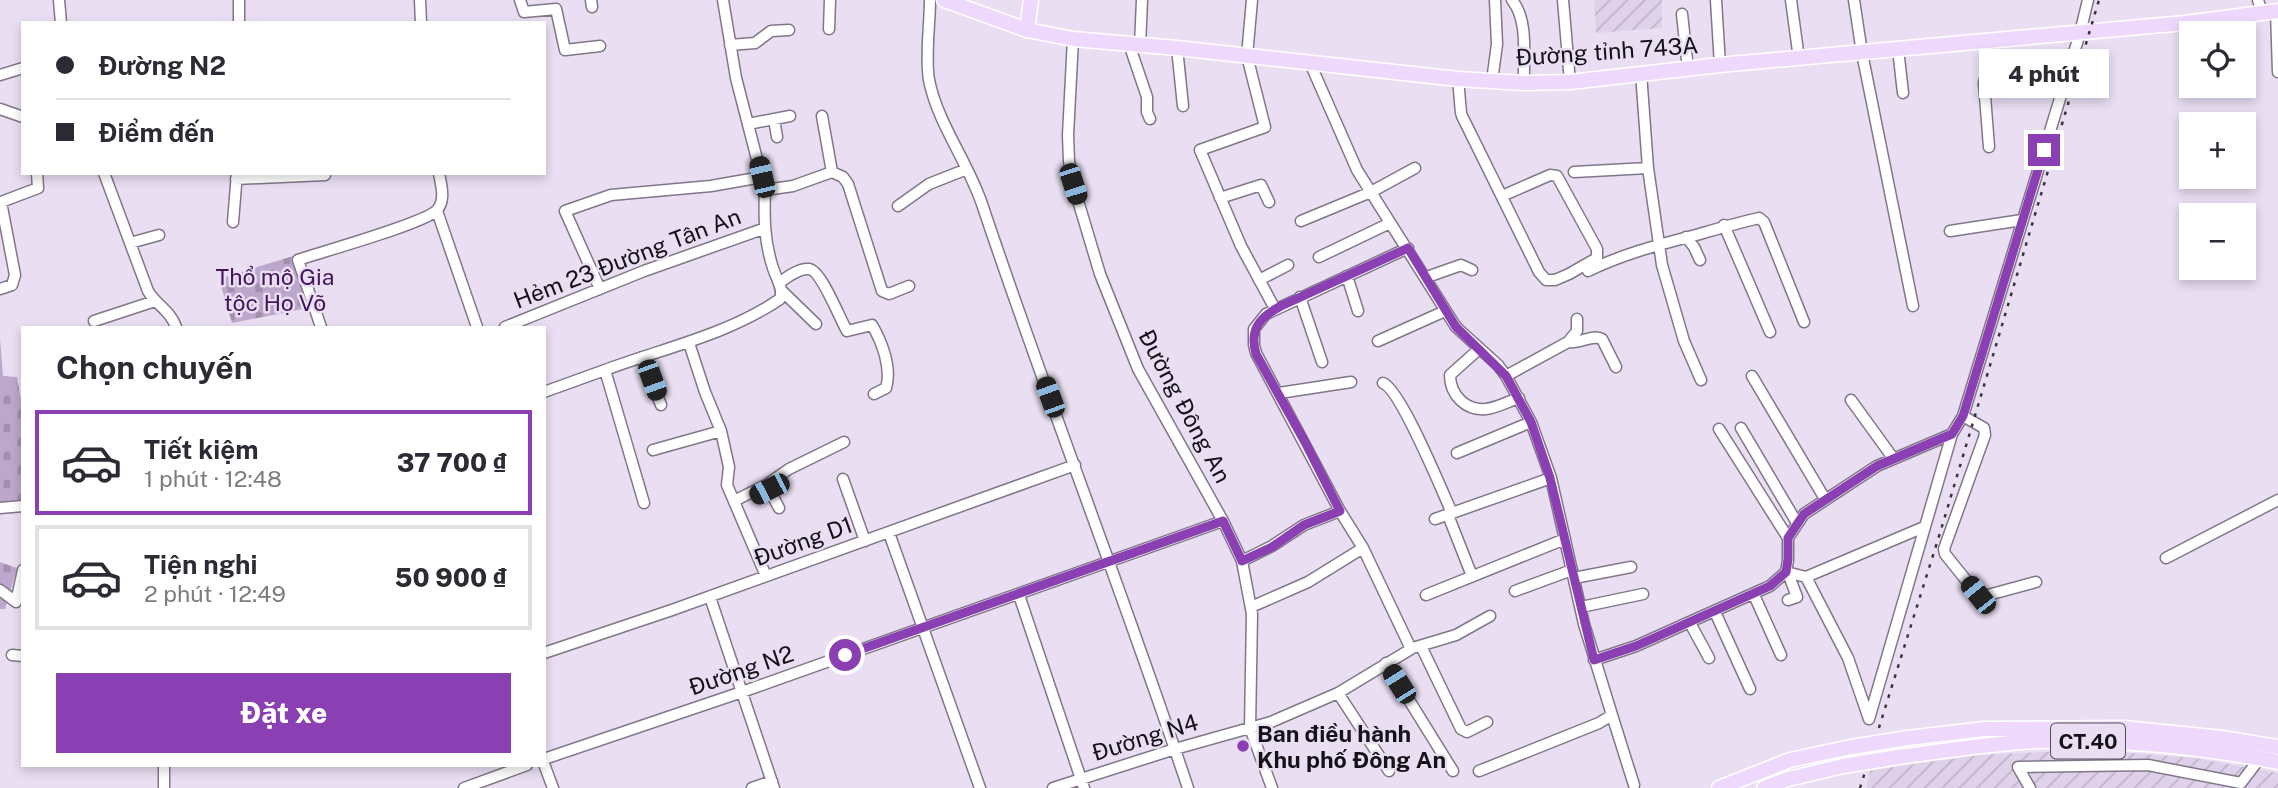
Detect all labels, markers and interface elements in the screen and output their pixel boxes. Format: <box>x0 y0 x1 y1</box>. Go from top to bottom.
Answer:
map controls <box>2179 21 2256 280</box>
button: locate <box>2179 21 2256 98</box>
street label: Đường tỉnh 743A <box>1515 31 1699 71</box>
callout: 4 phút <box>1979 48 2109 97</box>
text: Đường N2 <box>98 50 226 81</box>
text: 4 phút <box>2008 60 2080 87</box>
button: + <box>2179 112 2256 189</box>
text: Điểm đến <box>98 117 214 148</box>
route end <box>2028 134 2060 166</box>
car <box>748 154 777 200</box>
car <box>1057 161 1090 207</box>
street label: Hẻm 23 Đường Tân An <box>510 202 744 314</box>
button: − <box>2179 203 2256 280</box>
park label: Thổ mộ Gia tộc Họ Võ <box>216 263 334 316</box>
street label: Đường Đông An <box>1133 325 1237 487</box>
text: Chọn chuyến <box>56 349 253 386</box>
car <box>635 357 670 403</box>
car <box>1033 374 1068 420</box>
icon: car <box>60 431 123 494</box>
text: Tiết kiệm <box>144 434 259 465</box>
text: 37 700 ₫ <box>397 447 507 478</box>
text: 1 phút · 12:48 <box>144 465 282 492</box>
car <box>746 470 793 508</box>
street label: Đường D1 <box>750 511 856 571</box>
icon: car <box>60 546 123 609</box>
text: Tiện nghi <box>144 549 257 580</box>
text: 50 900 ₫ <box>395 562 507 593</box>
car <box>1957 572 2000 618</box>
text: 2 phút · 12:49 <box>144 580 286 607</box>
route start <box>829 639 861 671</box>
street label: Đường N2 <box>685 640 797 700</box>
car <box>1379 661 1420 707</box>
button: Đặt xe <box>56 673 511 753</box>
street label: Đường N4 <box>1089 708 1201 766</box>
place label: Ban điều hành Khu phố Đông An <box>1257 720 1446 773</box>
road number: CT.40 <box>2051 724 2125 758</box>
marker: Ban điều hành Khu phố Đông An <box>1235 738 1251 754</box>

